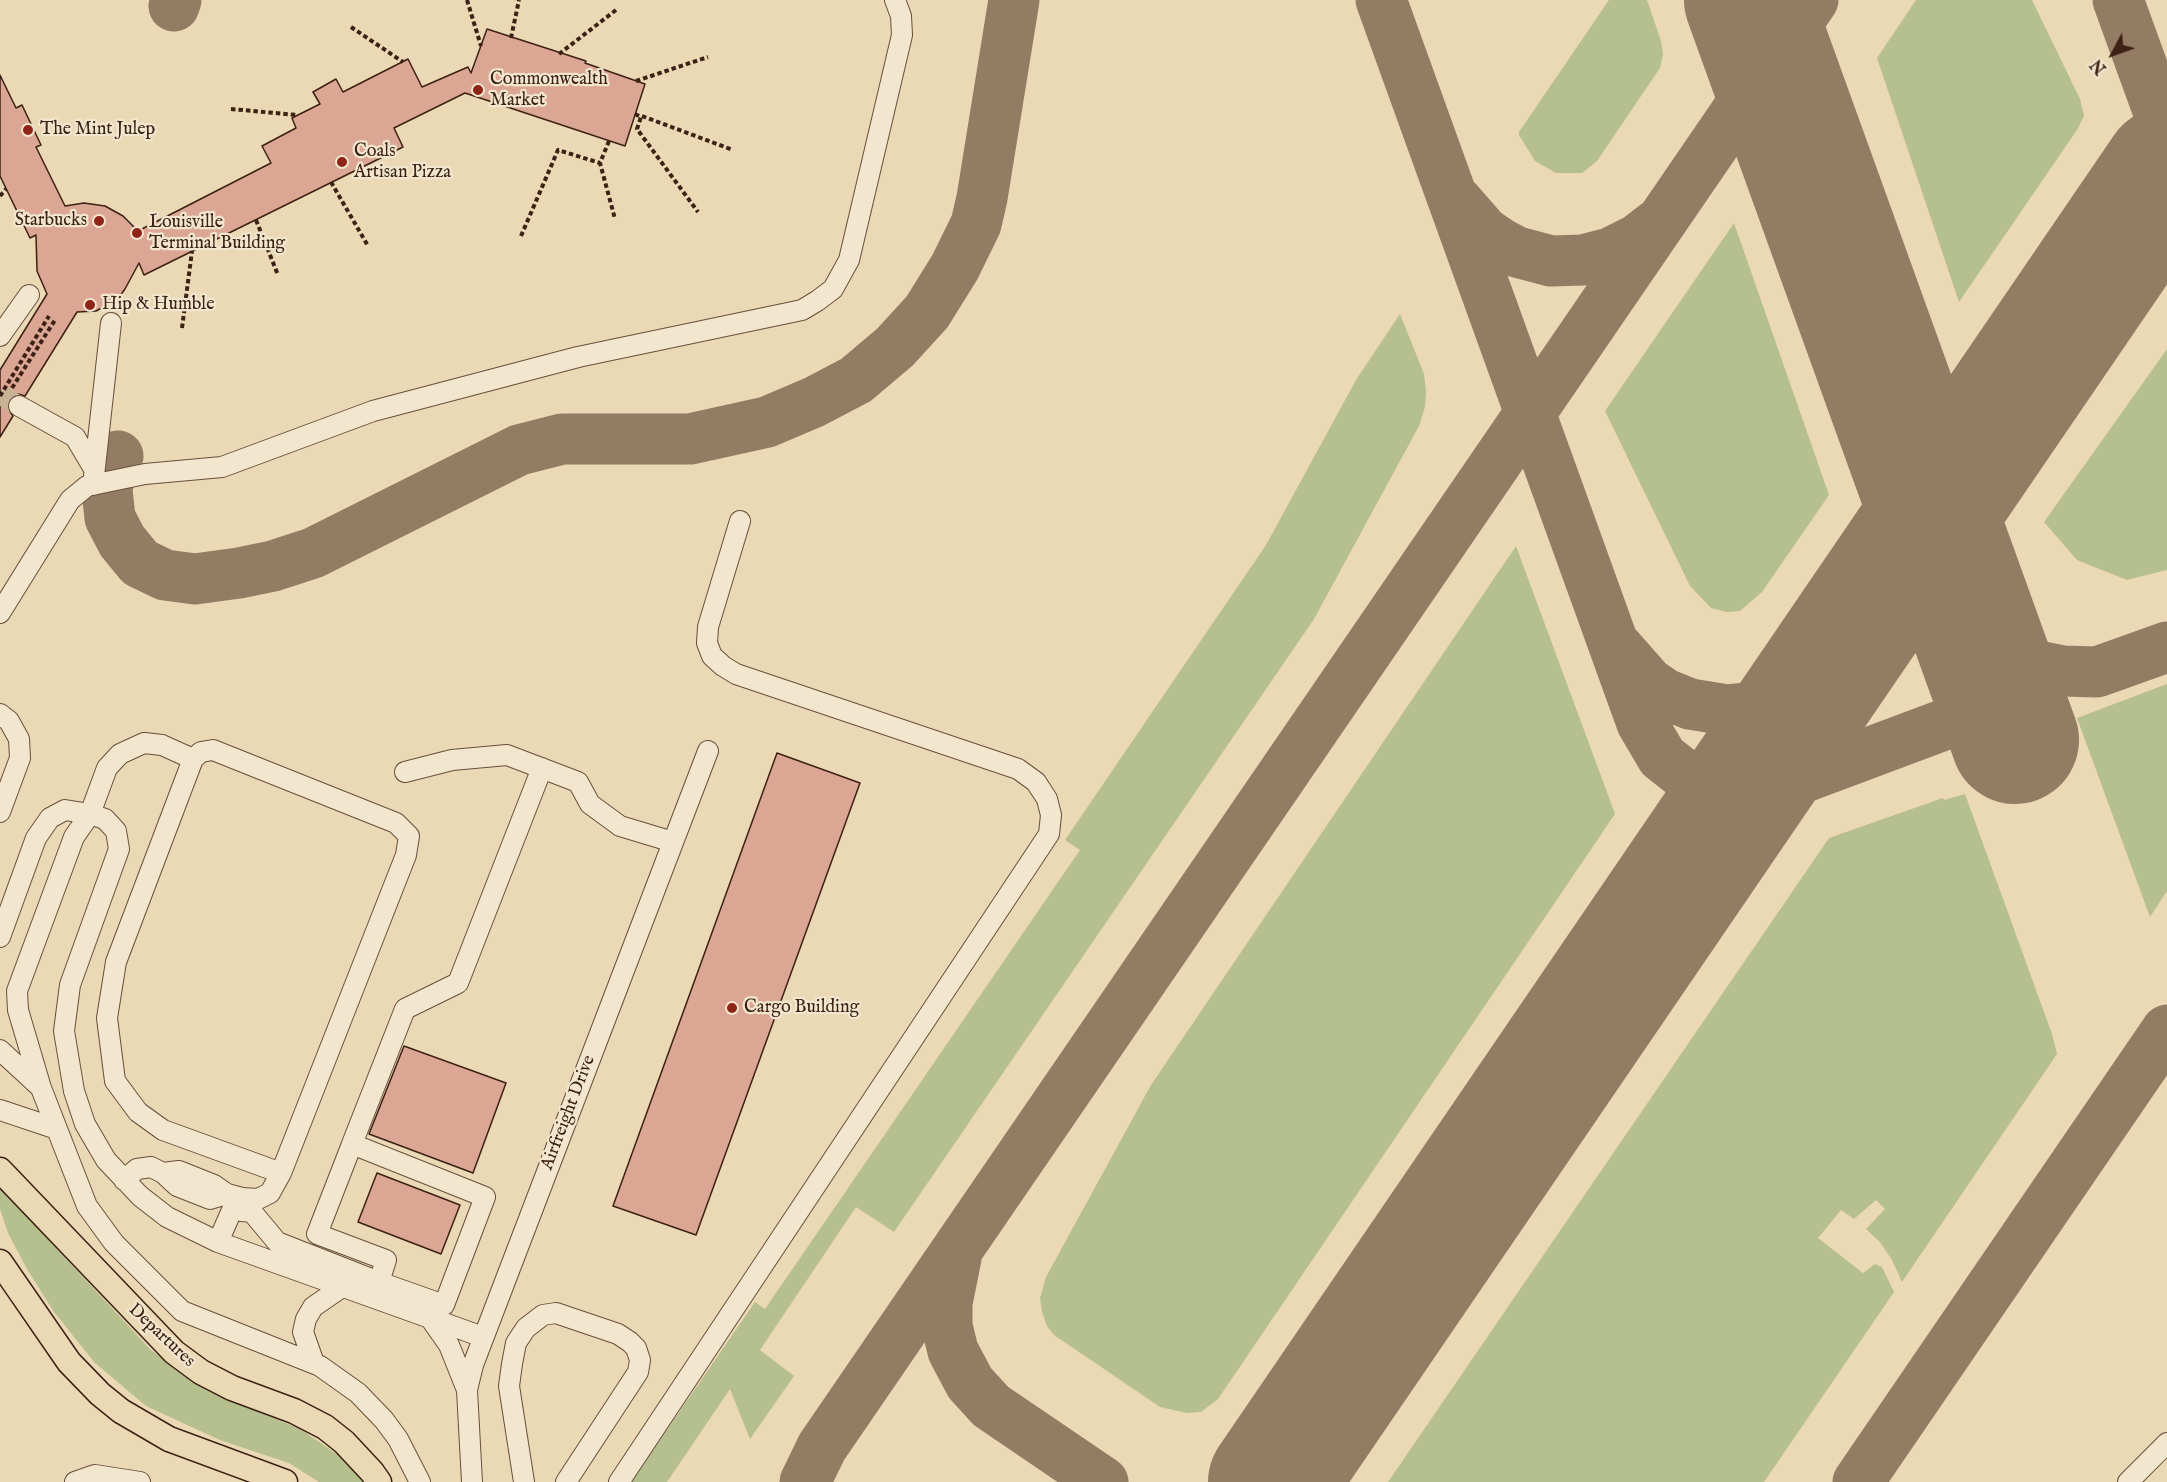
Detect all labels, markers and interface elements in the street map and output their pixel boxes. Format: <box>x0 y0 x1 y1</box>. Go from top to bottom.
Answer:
north arrow <box>2083 24 2143 84</box>
text: N <box>2087 54 2112 78</box>
place label: Commonwealth Market <box>490 69 608 112</box>
marker: Commonwealth Market <box>471 83 485 97</box>
place label: The Mint Julep <box>40 119 155 141</box>
marker: The Mint Julep <box>21 123 35 137</box>
place label: Coals Artisan Pizza <box>354 141 451 184</box>
marker: Coals Artisan Pizza <box>335 155 349 169</box>
place label: Starbucks <box>15 210 87 232</box>
place label: Louisville Terminal Building <box>149 212 285 254</box>
marker: Starbucks <box>92 214 106 228</box>
marker: Louisville Terminal Building <box>130 226 144 240</box>
place label: Hip & Humble <box>102 294 214 316</box>
marker: Hip & Humble <box>83 298 97 312</box>
place label: Cargo Building <box>744 997 859 1019</box>
marker: Cargo Building <box>725 1001 739 1015</box>
street label: Airfreight Drive <box>537 1053 601 1173</box>
street label: Departures <box>123 1300 199 1372</box>

